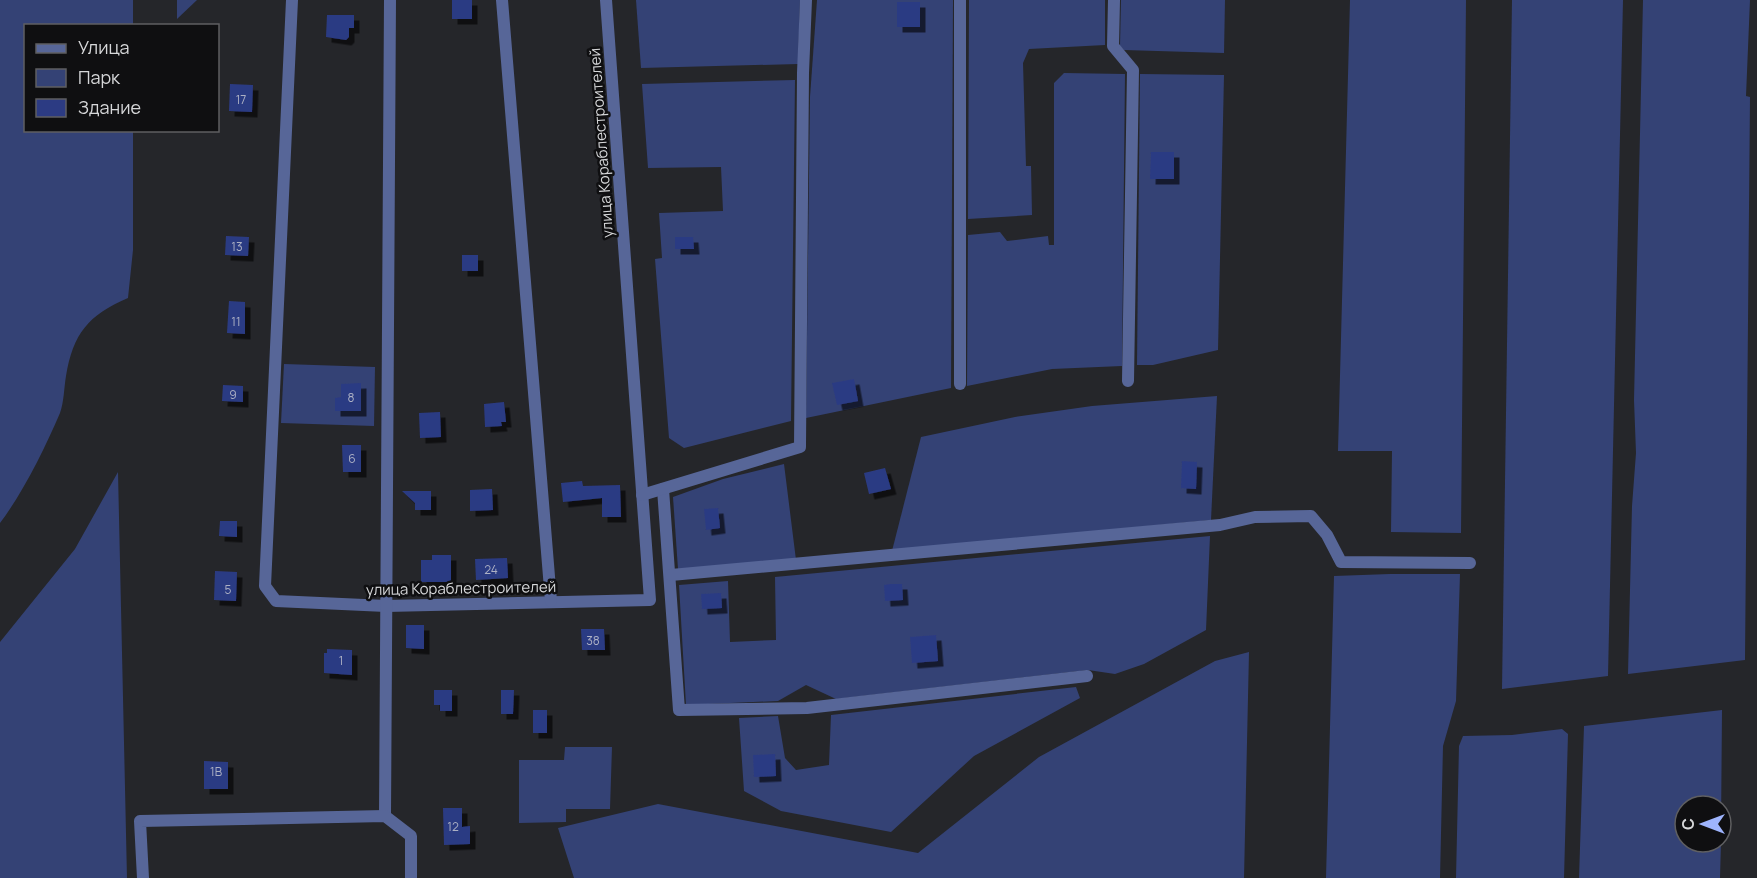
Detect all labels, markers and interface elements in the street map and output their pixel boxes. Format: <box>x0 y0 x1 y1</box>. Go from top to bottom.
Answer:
legend <box>24 24 219 132</box>
text: Улица <box>78 35 130 59</box>
street label: улица Кораблестроителей <box>584 47 618 239</box>
text: Парк <box>78 65 121 89</box>
house number: 17 <box>236 91 246 108</box>
text: Здание <box>78 95 141 119</box>
house number: 13 <box>231 238 243 255</box>
house number: 11 <box>231 313 241 330</box>
house number: 9 <box>229 386 237 403</box>
house number: 8 <box>348 389 355 406</box>
house number: 6 <box>348 450 356 467</box>
house number: 24 <box>484 561 498 578</box>
street label: улица Кораблестроителей <box>366 576 556 600</box>
house number: 5 <box>225 581 232 598</box>
house number: 38 <box>586 632 600 649</box>
house number: 1 <box>339 652 343 669</box>
house number: 1В <box>210 763 222 780</box>
north arrow <box>1673 794 1733 854</box>
house number: 12 <box>447 818 459 835</box>
text: С <box>1677 818 1699 830</box>

